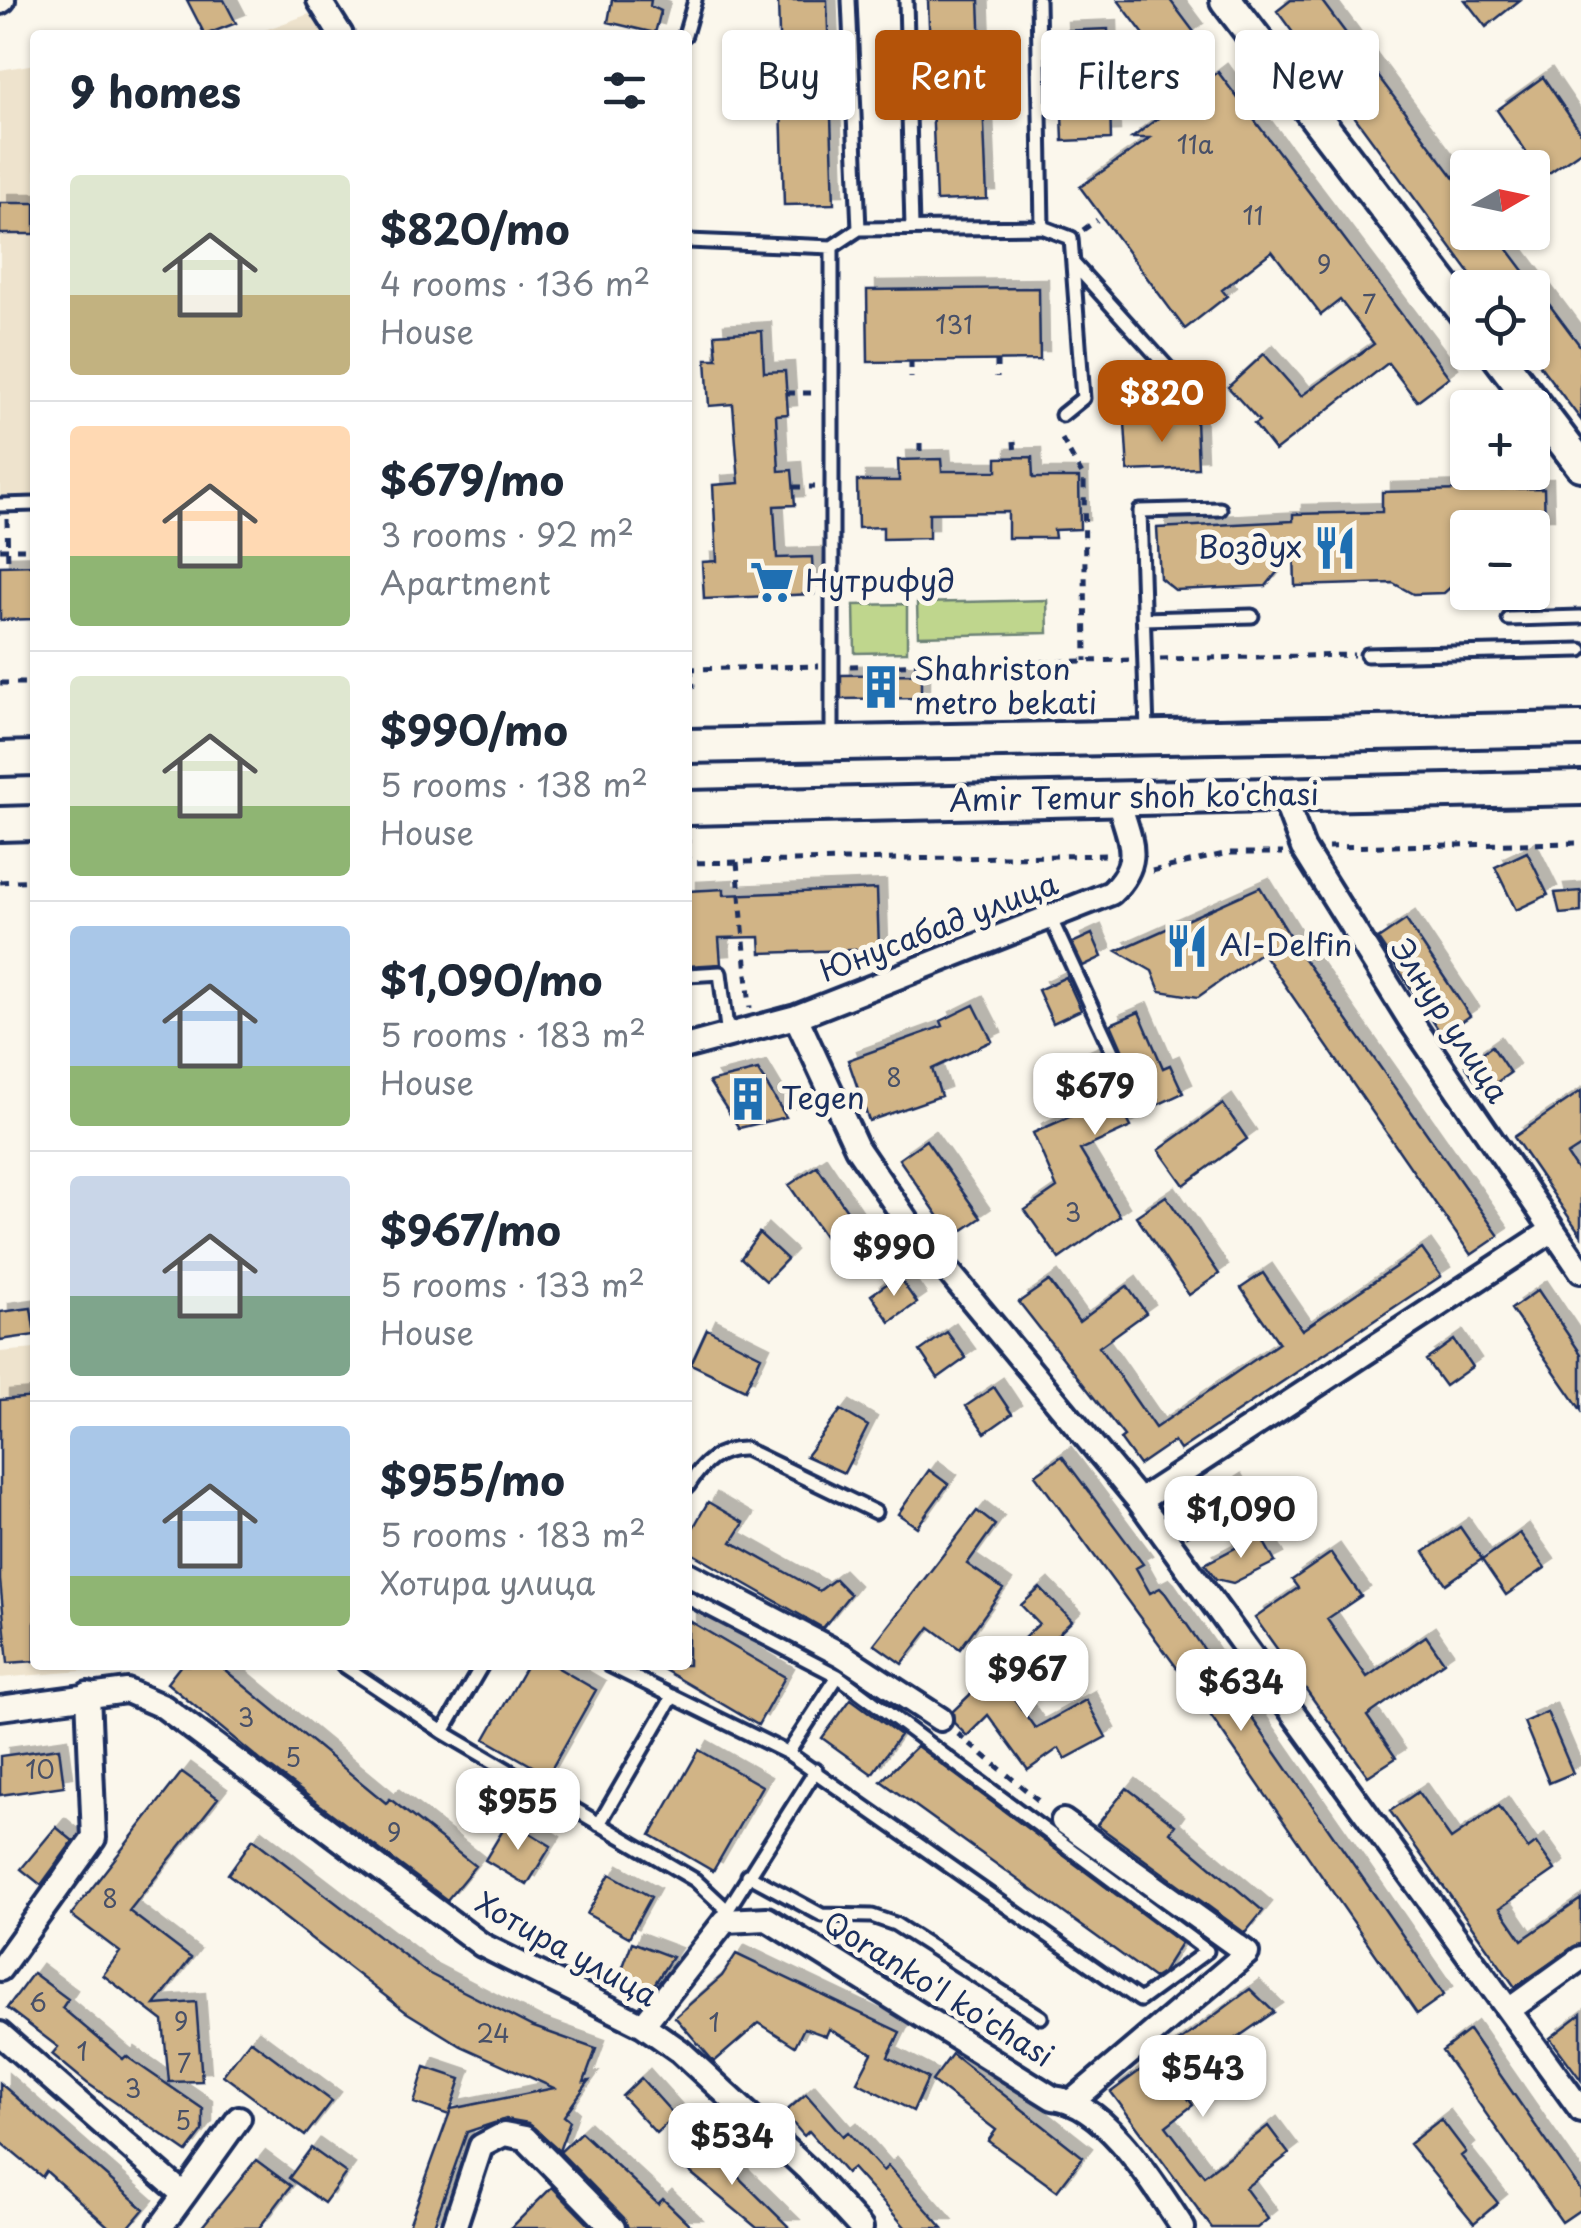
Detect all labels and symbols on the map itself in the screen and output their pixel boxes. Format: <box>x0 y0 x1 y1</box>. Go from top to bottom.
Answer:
house number: 11а <box>1177 125 1214 163</box>
north arrow <box>1450 150 1550 250</box>
house number: 11 <box>1243 196 1263 234</box>
house number: 9 <box>1317 245 1331 283</box>
house number: 7 <box>1362 285 1376 323</box>
house number: 131 <box>935 305 973 343</box>
pin: $820 <box>1103 360 1221 445</box>
place label: Воздух <box>1198 523 1302 568</box>
restaurant icon: Воздух <box>1311 524 1359 572</box>
place label: Нутрифуд <box>805 557 955 602</box>
supermarket icon: Нутрифуд <box>748 558 796 606</box>
place label: Shahriston metro bekati <box>914 645 1097 724</box>
building icon: Shahriston metro bekati <box>857 663 905 711</box>
street label: Amir Temur shoh ko'chasi <box>949 770 1319 821</box>
street label: Юнусабад улица <box>812 859 1064 992</box>
place label: Al-Delfin <box>1220 921 1352 966</box>
restaurant icon: Al-Delfin <box>1163 922 1211 970</box>
street label: Элнур улица <box>1381 928 1521 1111</box>
pin: $679 <box>1036 1053 1154 1138</box>
house number: 8 <box>886 1058 902 1096</box>
place label: Tegen <box>781 1074 865 1119</box>
building icon: Tegen <box>724 1075 772 1123</box>
house number: 3 <box>1065 1193 1081 1231</box>
pin: $990 <box>835 1214 953 1299</box>
pin: $1,090 <box>1160 1476 1322 1561</box>
pin: $967 <box>968 1636 1086 1721</box>
pin: $634 <box>1182 1649 1300 1734</box>
house number: 3 <box>238 1698 254 1736</box>
house number: 5 <box>285 1738 301 1776</box>
house number: 10 <box>25 1750 55 1788</box>
pin: $955 <box>459 1768 577 1853</box>
house number: 9 <box>387 1813 401 1851</box>
house number: 8 <box>102 1879 118 1917</box>
street label: Хотира улица <box>468 1879 666 2016</box>
street label: Qoranko'l ko'chasi <box>815 1899 1063 2077</box>
house number: 6 <box>29 1983 47 2021</box>
house number: 9 <box>174 2002 188 2040</box>
house number: 1 <box>708 2003 720 2041</box>
house number: 24 <box>476 2014 510 2052</box>
house number: 1 <box>76 2032 88 2070</box>
pin: $543 <box>1144 2035 1262 2120</box>
house number: 7 <box>177 2044 191 2082</box>
house number: 3 <box>125 2069 141 2107</box>
house number: 5 <box>175 2101 191 2139</box>
pin: $534 <box>673 2103 791 2188</box>

